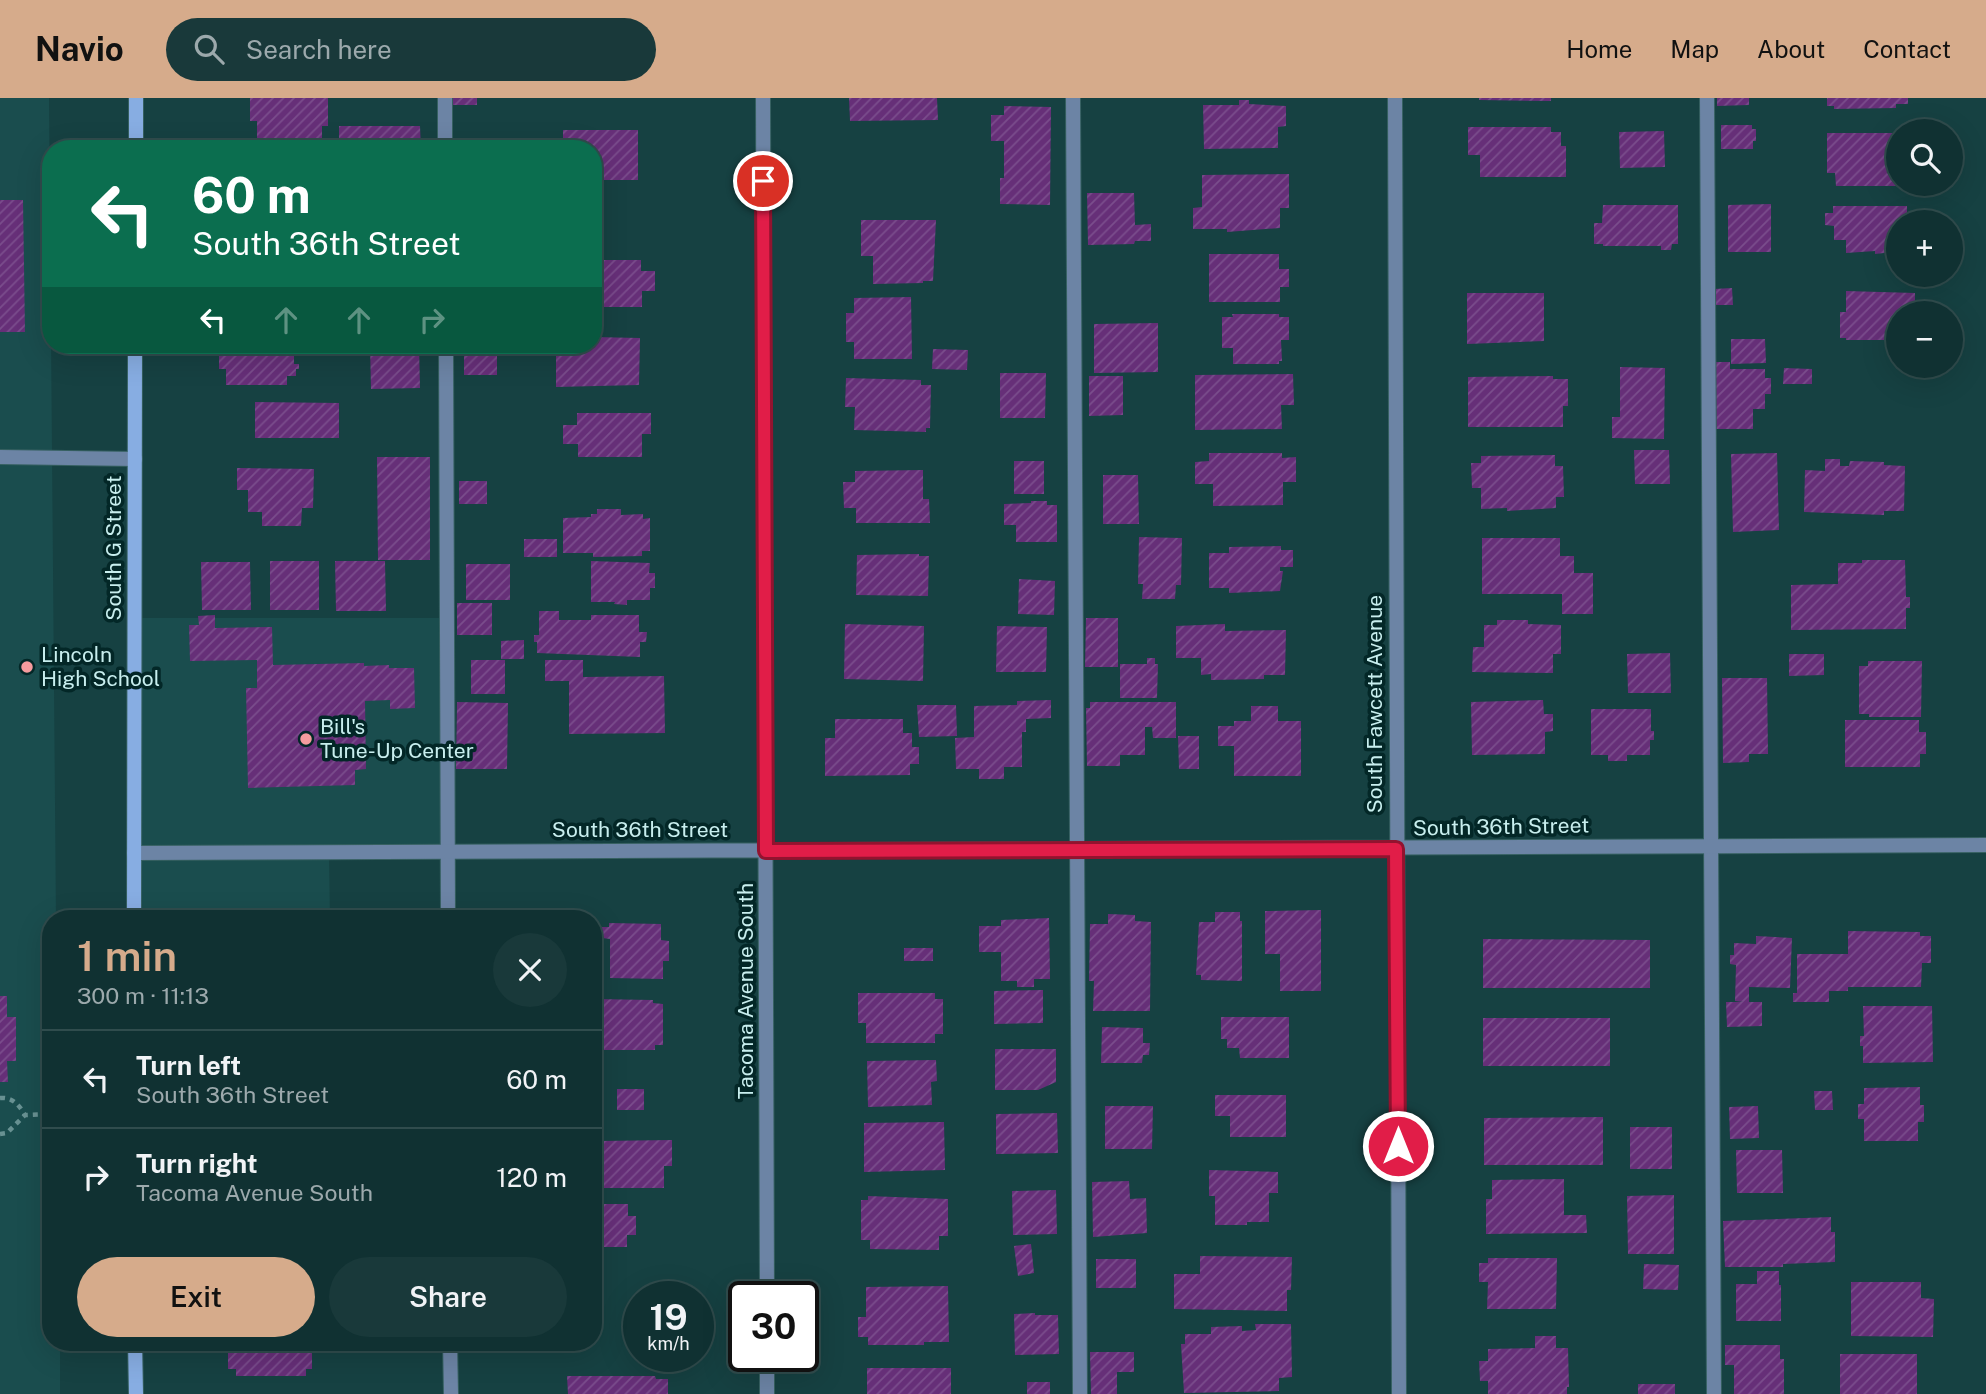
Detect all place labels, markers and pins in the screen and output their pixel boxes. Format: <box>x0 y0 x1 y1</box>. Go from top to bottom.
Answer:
pin <box>733 151 793 211</box>
place label: Lincoln High School <box>41 642 160 691</box>
marker: Lincoln High School <box>19 659 35 675</box>
place label: Bill's Tune-Up Center <box>320 714 474 763</box>
marker: Bill's Tune-Up Center <box>298 731 314 747</box>

